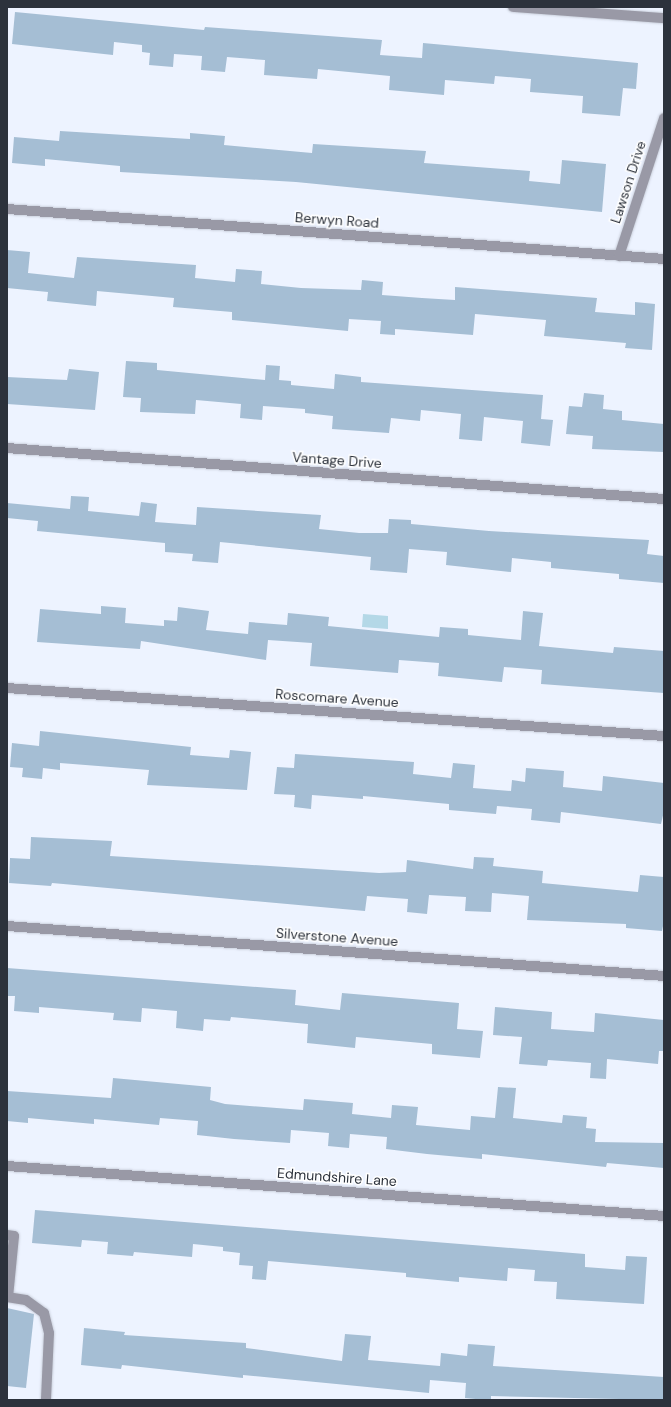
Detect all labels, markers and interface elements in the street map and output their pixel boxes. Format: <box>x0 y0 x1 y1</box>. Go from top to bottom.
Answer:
street label: Lawson Drive <box>607 139 649 225</box>
street label: Berwyn Road <box>294 209 380 231</box>
street label: Vantage Drive <box>292 448 382 472</box>
street label: Roscomare Avenue <box>275 685 399 711</box>
street label: Silverstone Avenue <box>275 924 399 950</box>
street label: Edmundshire Lane <box>277 1164 397 1190</box>

